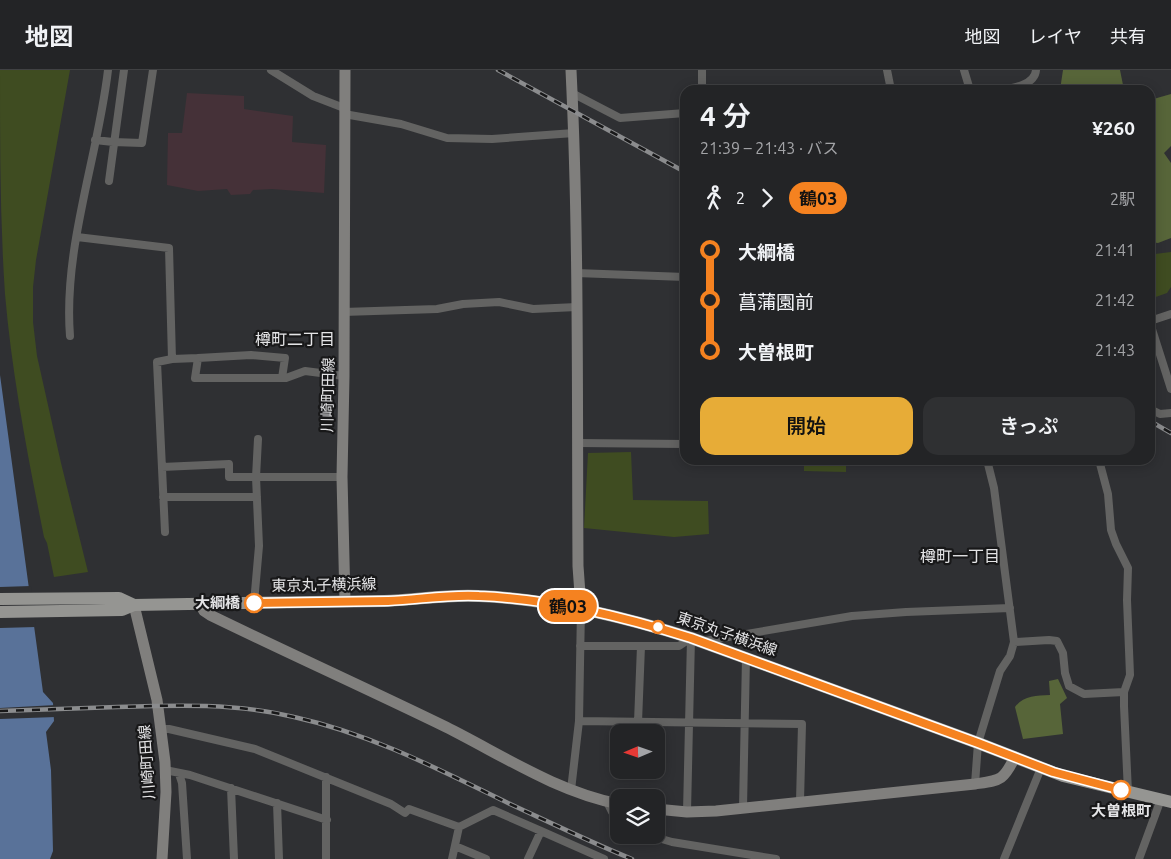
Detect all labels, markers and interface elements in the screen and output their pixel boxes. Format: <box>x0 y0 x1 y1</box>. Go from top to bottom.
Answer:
text: 地図 <box>25 23 73 50</box>
text: 地図 <box>965 26 1001 46</box>
text: レイヤ <box>1029 26 1082 46</box>
text: 共有 <box>1110 26 1146 46</box>
text: 4 分 <box>700 100 750 131</box>
text: ¥260 <box>1092 117 1135 139</box>
text: 21:39 – 21:43 · バス <box>700 139 839 157</box>
icon: walk <box>700 184 728 212</box>
icon: forward <box>753 184 781 212</box>
text: 鶴03 <box>799 188 837 208</box>
text: 2 <box>736 189 745 207</box>
text: 2駅 <box>1110 190 1135 208</box>
text: 大綱橋 <box>738 241 795 263</box>
text: 21:41 <box>1095 241 1135 259</box>
text: 菖蒲園前 <box>738 291 814 313</box>
text: 21:42 <box>1095 291 1135 309</box>
district label: 樽町二丁目 <box>255 330 335 348</box>
text: 大曽根町 <box>738 341 814 363</box>
text: 21:43 <box>1095 341 1135 359</box>
street label: 川崎町田線 <box>318 357 337 433</box>
button: 開始 <box>700 397 913 455</box>
button: きっぷ <box>923 397 1135 455</box>
district label: 樽町一丁目 <box>920 547 1000 565</box>
street label: 東京丸子横浜線 <box>271 575 377 594</box>
line badge: 鶴03 <box>539 590 597 622</box>
marker: 大綱橋 <box>244 593 264 613</box>
place label: 大綱橋 <box>195 594 241 611</box>
text: 鶴03 <box>549 596 587 616</box>
street label: 東京丸子横浜線 <box>675 608 780 659</box>
unlabelled marker <box>651 620 665 634</box>
street label: 川崎町田線 <box>135 724 158 800</box>
north arrow <box>610 724 665 779</box>
map controls <box>610 724 665 844</box>
marker: 大曽根町 <box>1111 780 1131 800</box>
button: layers <box>610 789 665 844</box>
place label: 大曽根町 <box>1091 802 1151 819</box>

